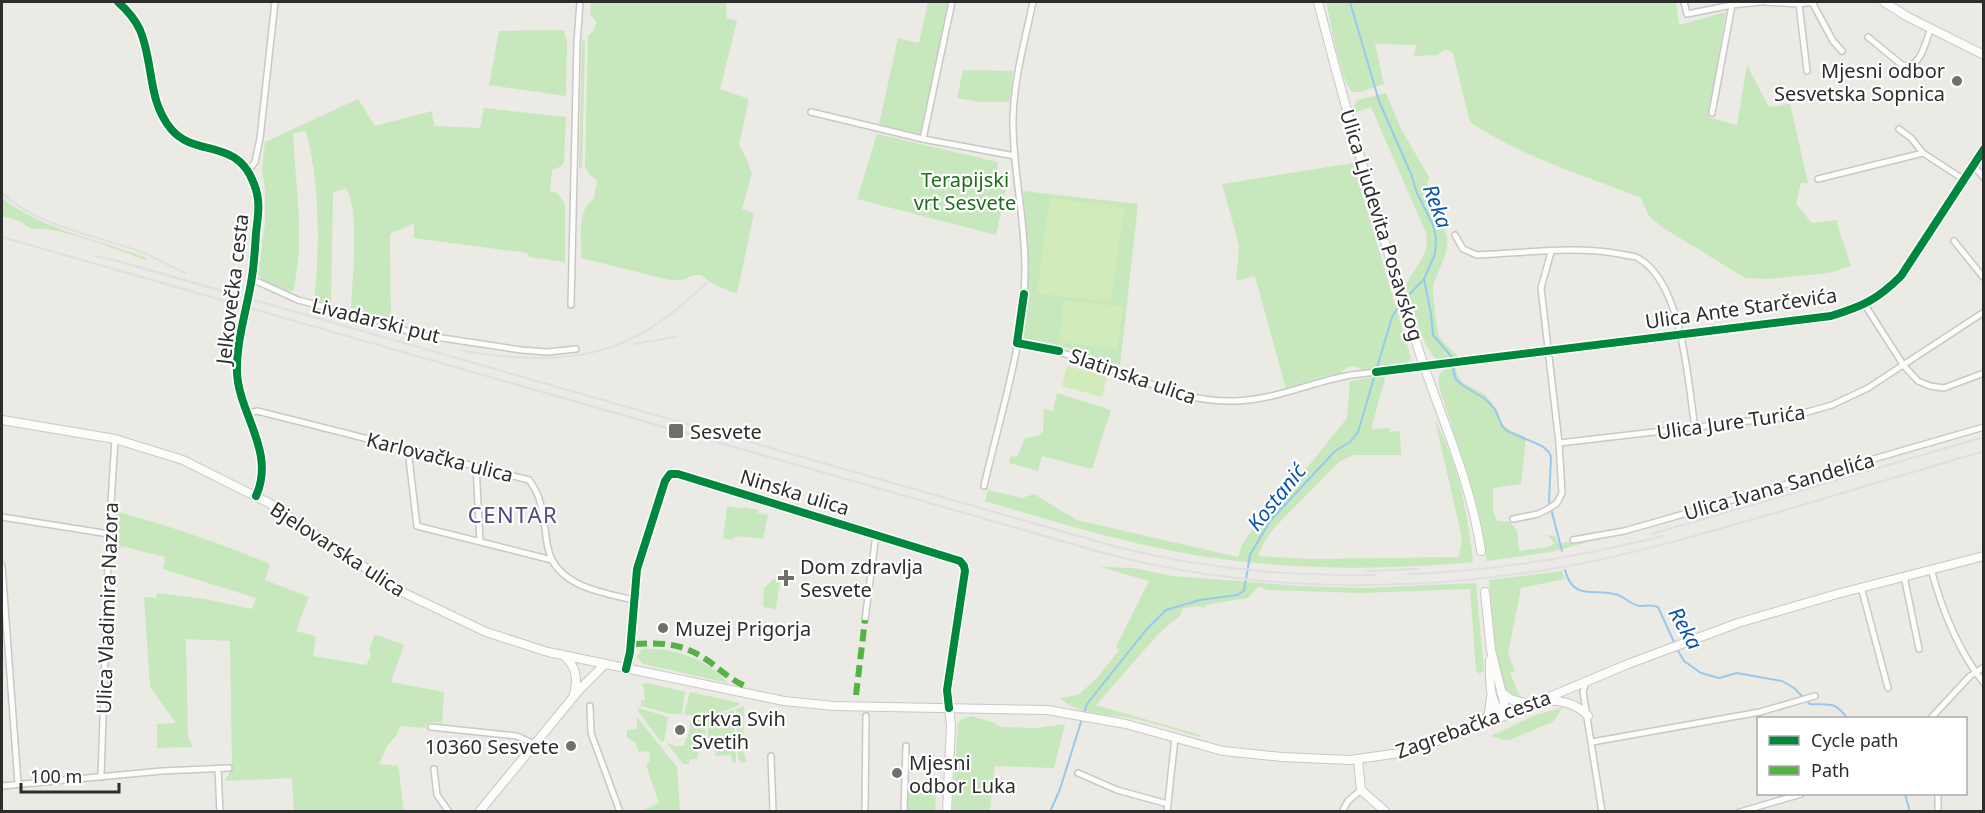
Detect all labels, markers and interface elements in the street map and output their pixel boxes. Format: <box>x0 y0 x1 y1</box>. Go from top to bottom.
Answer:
place label: Mjesni odbor Sesvetska Sopnica <box>1774 57 1945 107</box>
marker: Mjesni odbor Sesvetska Sopnica <box>1950 74 1964 88</box>
street label: Ulica Ljudevita Posavskog <box>1334 106 1430 344</box>
park label: Terapijski vrt Sesvete <box>914 166 1016 216</box>
water label: Reka <box>1417 180 1459 232</box>
street label: Jelkovečka cesta <box>209 212 255 368</box>
street label: Ulica Ante Starčevića <box>1643 281 1839 335</box>
street label: Livadarski put <box>309 291 443 349</box>
street label: Slatinska ulica <box>1066 342 1200 410</box>
street label: Ulica Jure Turića <box>1655 398 1807 446</box>
place label: Sesvete <box>690 418 762 445</box>
marker: Sesvete <box>667 422 685 440</box>
street label: Karlovačka ulica <box>364 426 516 488</box>
street label: Ulica Ivana Sandelića <box>1681 446 1877 526</box>
water label: Kostanić <box>1240 456 1313 536</box>
street label: Ninska ulica <box>737 463 853 521</box>
street label: Bjelovarska ulica <box>265 495 411 603</box>
district label: CENTAR <box>468 499 558 529</box>
street label: Ulica Vladimira Nazora <box>90 502 124 714</box>
place label: Dom zdravlja Sesvete <box>800 553 923 603</box>
marker: Dom zdravlja Sesvete <box>777 569 795 587</box>
water label: Reka <box>1663 602 1709 654</box>
place label: Muzej Prigorja <box>675 615 811 642</box>
marker: Muzej Prigorja <box>656 621 670 635</box>
street label: Zagrebačka cesta <box>1392 683 1554 765</box>
place label: crkva Svih Svetih <box>692 705 786 755</box>
legend <box>1757 717 1967 795</box>
marker: crkva Svih Svetih <box>673 723 687 737</box>
text: Cycle path <box>1811 728 1898 752</box>
place label: 10360 Sesvete <box>425 733 559 760</box>
marker: 10360 Sesvete <box>564 739 578 753</box>
place label: Mjesni odbor Luka <box>909 749 1016 799</box>
scale bar <box>21 756 118 794</box>
text: Path <box>1811 758 1850 782</box>
text: 100 m <box>30 764 82 788</box>
marker: Mjesni odbor Luka <box>890 766 904 780</box>

